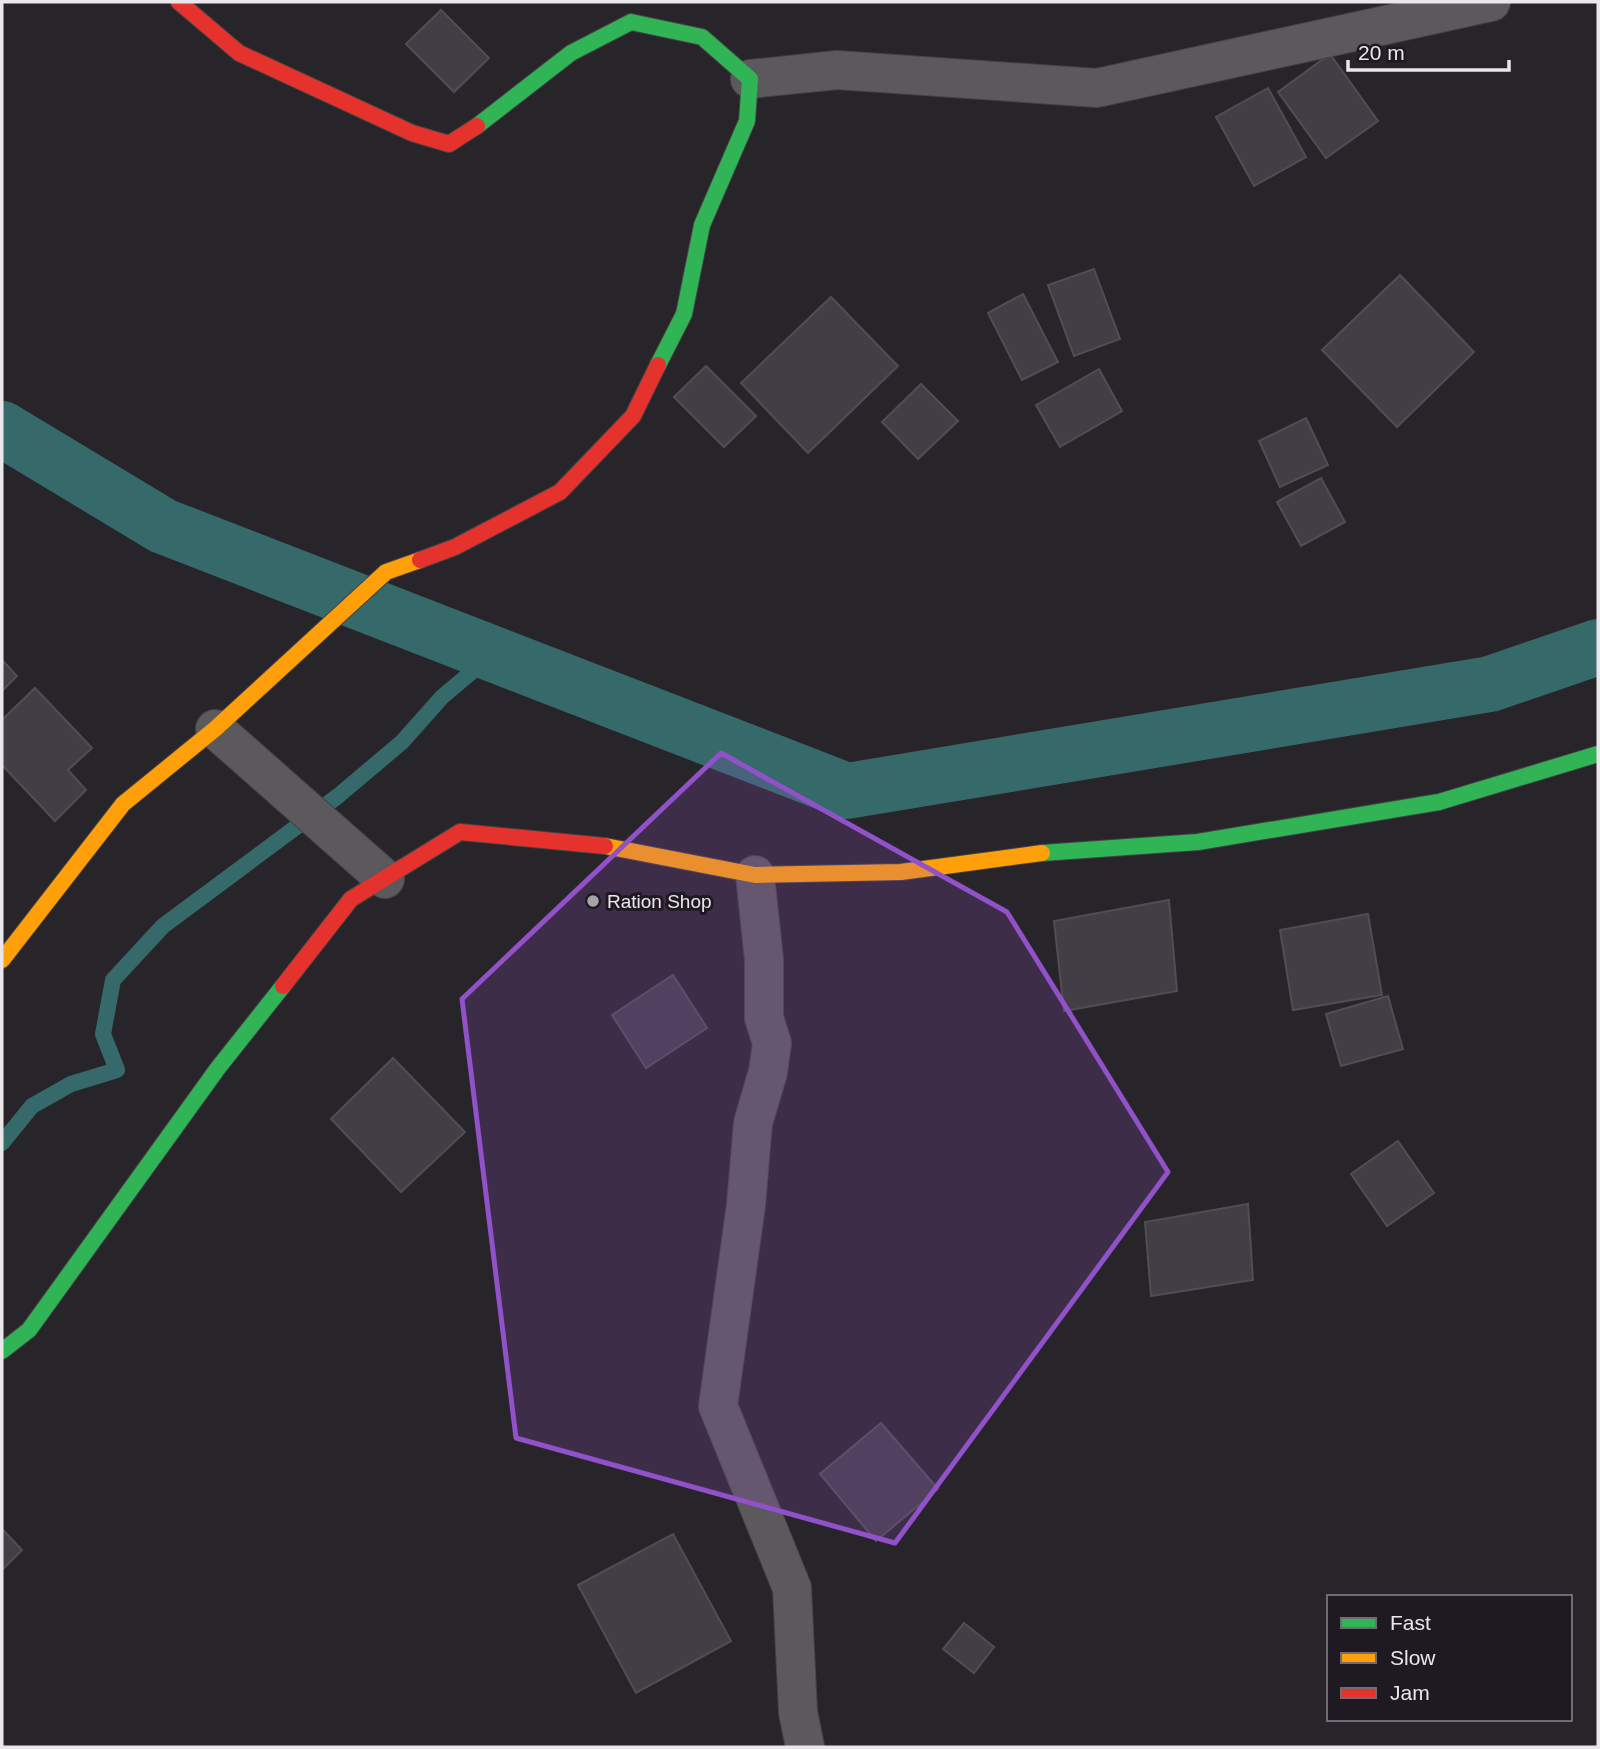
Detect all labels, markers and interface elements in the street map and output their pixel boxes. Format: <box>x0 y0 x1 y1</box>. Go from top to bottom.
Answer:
scale bar <box>1348 28 1509 72</box>
text: 20 m <box>1358 41 1405 64</box>
place label: Ration Shop <box>607 891 712 912</box>
marker: Ration Shop <box>585 893 601 909</box>
legend <box>1327 1595 1572 1721</box>
text: Fast <box>1390 1611 1431 1634</box>
text: Slow <box>1390 1646 1436 1669</box>
text: Jam <box>1390 1681 1430 1704</box>

